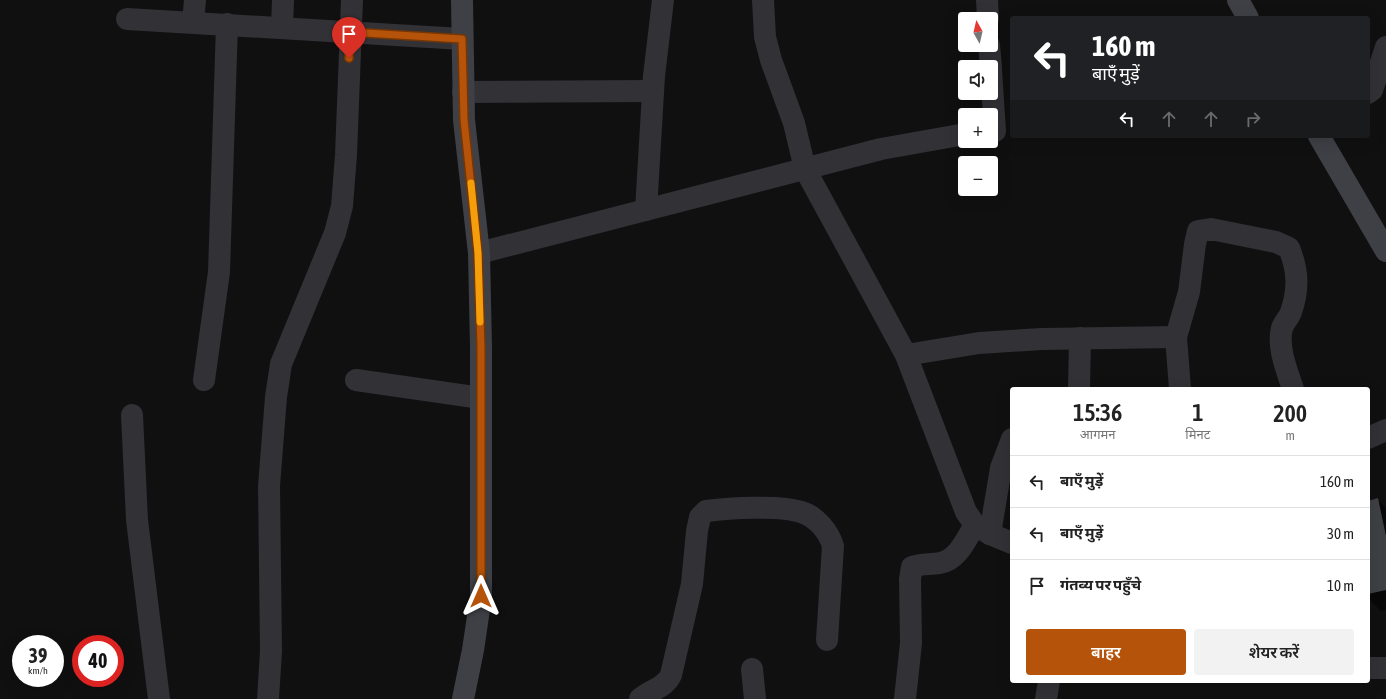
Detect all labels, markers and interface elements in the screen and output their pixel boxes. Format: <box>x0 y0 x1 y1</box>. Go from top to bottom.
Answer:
north arrow <box>958 12 998 52</box>
map controls <box>958 12 998 196</box>
pin <box>332 17 366 58</box>
icon: arrive <box>338 23 360 45</box>
text: 160 m <box>1092 30 1155 62</box>
icon: left <box>1026 32 1078 84</box>
button: sound <box>958 60 998 100</box>
text: बाएँ मुड़ें <box>1092 63 1140 84</box>
button: + <box>958 108 998 148</box>
icon: left <box>1116 108 1138 130</box>
icon: ahead <box>1158 108 1180 130</box>
icon: ahead <box>1200 108 1222 130</box>
icon: right <box>1242 108 1264 130</box>
button: − <box>958 156 998 196</box>
text: 15:36 <box>1073 399 1122 426</box>
text: 1 <box>1192 399 1203 426</box>
text: 200 <box>1273 400 1307 427</box>
text: आगमन <box>1080 427 1115 442</box>
text: मिनट <box>1185 427 1210 442</box>
text: m <box>1285 428 1295 443</box>
icon: left <box>1026 471 1048 493</box>
text: बाएँ मुड़ें <box>1060 472 1103 489</box>
text: 160 m <box>1320 473 1354 490</box>
icon: left <box>1026 523 1048 545</box>
text: बाएँ मुड़ें <box>1060 524 1103 541</box>
text: 30 m <box>1327 525 1354 542</box>
position arrow <box>460 575 502 617</box>
icon: arrive <box>1026 575 1048 597</box>
text: गंतव्य पर पहुँचे <box>1060 576 1141 593</box>
text: 10 m <box>1327 577 1354 594</box>
button: बाहर <box>1026 629 1186 675</box>
button: शेयर करें <box>1194 629 1354 675</box>
speed limit sign: 40 <box>72 635 124 687</box>
text: 39 <box>29 644 47 667</box>
text: km/h <box>28 665 48 676</box>

